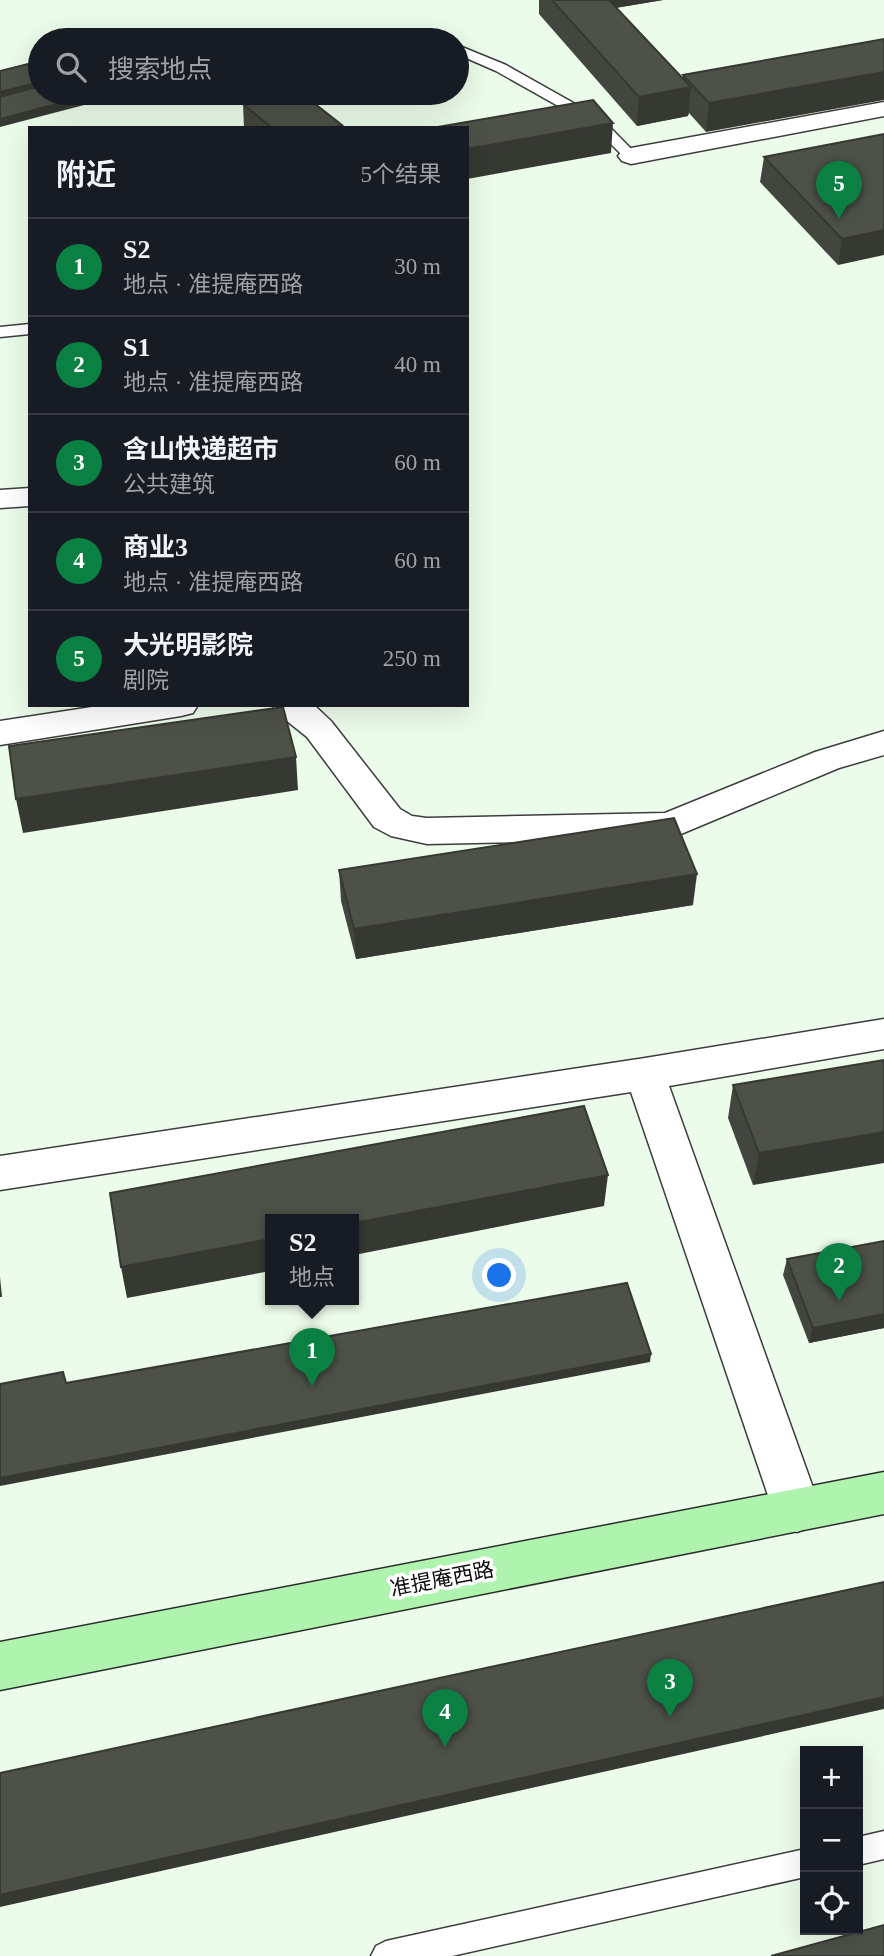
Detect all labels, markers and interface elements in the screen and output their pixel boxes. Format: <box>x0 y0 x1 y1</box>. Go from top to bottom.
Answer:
search box <box>28 28 469 105</box>
icon: search <box>52 48 90 86</box>
text: 搜索地点 <box>108 55 212 84</box>
text: 附近 <box>56 158 116 191</box>
pin: 5 <box>816 161 862 219</box>
text: 5个结果 <box>361 162 441 187</box>
text: S2 <box>123 235 150 264</box>
text: 1 <box>73 254 85 279</box>
text: 30 m <box>394 254 441 279</box>
text: 地点 · 准提庵西路 <box>123 272 303 297</box>
text: S1 <box>123 333 150 362</box>
text: 2 <box>73 352 85 377</box>
text: 40 m <box>394 352 441 377</box>
text: 地点 · 准提庵西路 <box>123 370 303 395</box>
text: 含山快递超市 <box>123 435 279 464</box>
text: 3 <box>73 450 85 475</box>
text: 60 m <box>394 450 441 475</box>
text: 公共建筑 <box>123 472 215 497</box>
text: 商业3 <box>123 533 188 562</box>
text: 4 <box>73 548 85 573</box>
text: 60 m <box>394 548 441 573</box>
text: 地点 · 准提庵西路 <box>123 570 303 595</box>
text: 大光明影院 <box>123 631 253 660</box>
text: 5 <box>73 646 85 671</box>
text: 250 m <box>383 646 441 671</box>
text: 剧院 <box>123 668 169 693</box>
popup <box>265 1214 359 1305</box>
text: S2 <box>289 1228 316 1257</box>
pin: 2 <box>816 1243 862 1301</box>
your location <box>482 1258 516 1292</box>
text: 地点 <box>289 1265 335 1290</box>
pin: 1 <box>289 1328 335 1386</box>
street label: 准提庵西路 <box>388 1557 496 1601</box>
pin: 3 <box>647 1659 693 1717</box>
pin: 4 <box>422 1689 468 1747</box>
map controls <box>800 1746 863 1935</box>
button: + <box>800 1746 863 1809</box>
button: − <box>800 1809 863 1872</box>
button: locate <box>800 1872 863 1935</box>

